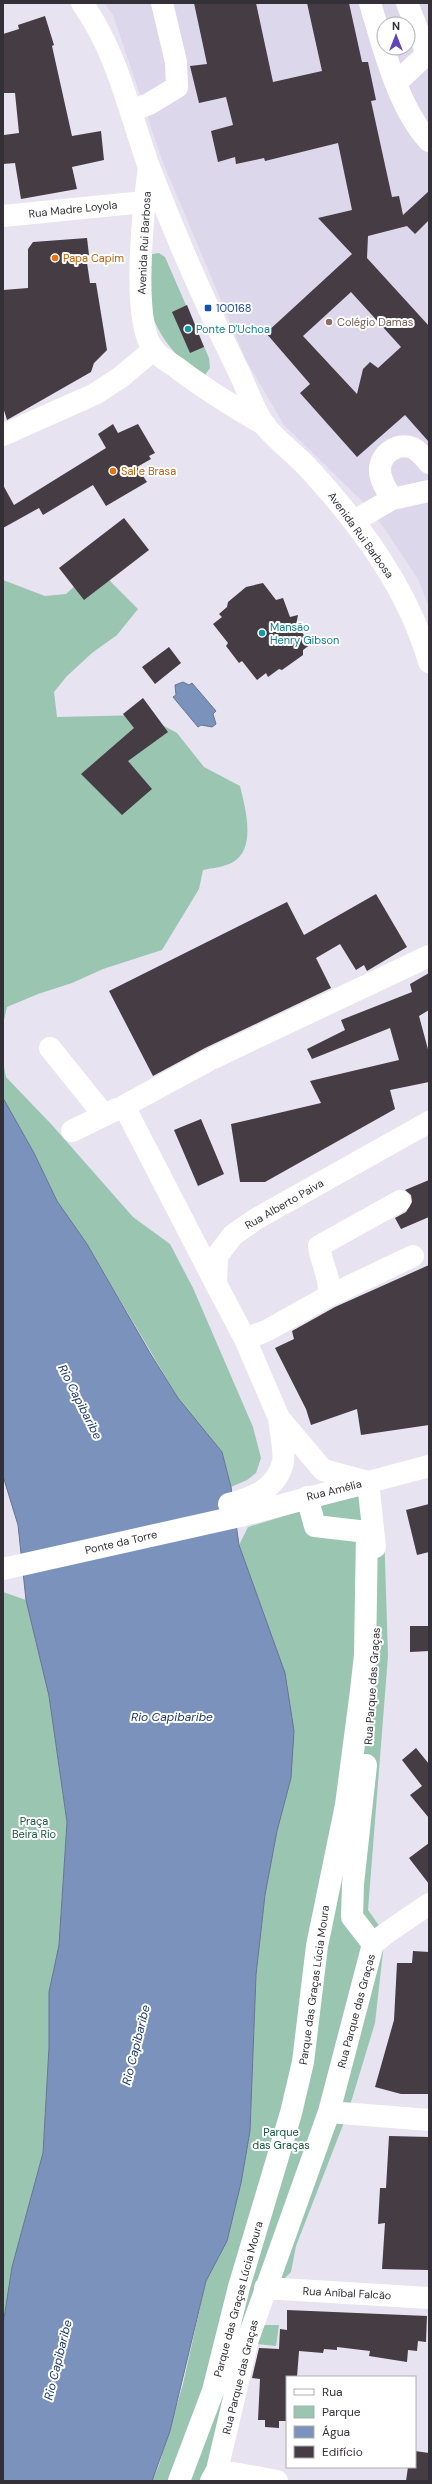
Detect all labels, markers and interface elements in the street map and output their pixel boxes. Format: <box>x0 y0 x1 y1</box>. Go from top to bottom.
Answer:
north arrow <box>376 16 416 56</box>
text: N <box>392 19 400 33</box>
street label: Avenida Rui Barbosa <box>134 191 154 295</box>
street label: Rua Madre Loyola <box>28 197 118 221</box>
place label: Papa Capim <box>63 251 124 265</box>
marker: Papa Capim <box>50 253 60 263</box>
place label: 100168 <box>216 301 252 315</box>
marker: 100168 <box>203 303 213 313</box>
place label: Colégio Damas <box>337 315 413 329</box>
marker: Colégio Damas <box>324 317 334 327</box>
place label: Ponte D'Uchoa <box>196 322 270 336</box>
marker: Ponte D'Uchoa <box>183 324 193 334</box>
place label: Sal e Brasa <box>121 464 176 478</box>
marker: Sal e Brasa <box>108 466 118 476</box>
street label: Avenida Rui Barbosa <box>325 489 397 581</box>
place label: Mansão Henry Gibson <box>270 620 339 647</box>
marker: Mansão Henry Gibson <box>257 628 267 638</box>
street label: Rua Alberto Paiva <box>242 1176 326 1232</box>
water label: Rio Capibaribe <box>54 1362 106 1442</box>
street label: Rua Amélia <box>305 1476 363 1504</box>
street label: Ponte da Torre <box>83 1527 159 1557</box>
street label: Rua Parque das Graças <box>361 1627 383 1745</box>
water label: Rio Capibaribe <box>131 1709 213 1725</box>
park label: Praça Beira Rio <box>12 1814 56 1841</box>
street label: Parque das Graças Lúcia Moura <box>296 1904 332 2066</box>
street label: Rua Parque das Graças <box>334 1952 378 2070</box>
water label: Rio Capibaribe <box>118 2003 154 2087</box>
park label: Parque das Graças <box>252 2125 310 2152</box>
street label: Parque das Graças Lúcia Moura <box>210 2219 266 2379</box>
street label: Rua Aníbal Falcão <box>302 2284 392 2302</box>
water label: Rio Capibaribe <box>40 2318 76 2402</box>
street label: Rua Parque das Graças <box>219 2318 261 2436</box>
legend <box>286 2376 416 2468</box>
text: Rua <box>322 2384 343 2400</box>
text: Parque <box>322 2404 361 2420</box>
text: Água <box>322 2424 350 2440</box>
text: Edifício <box>322 2444 363 2460</box>

